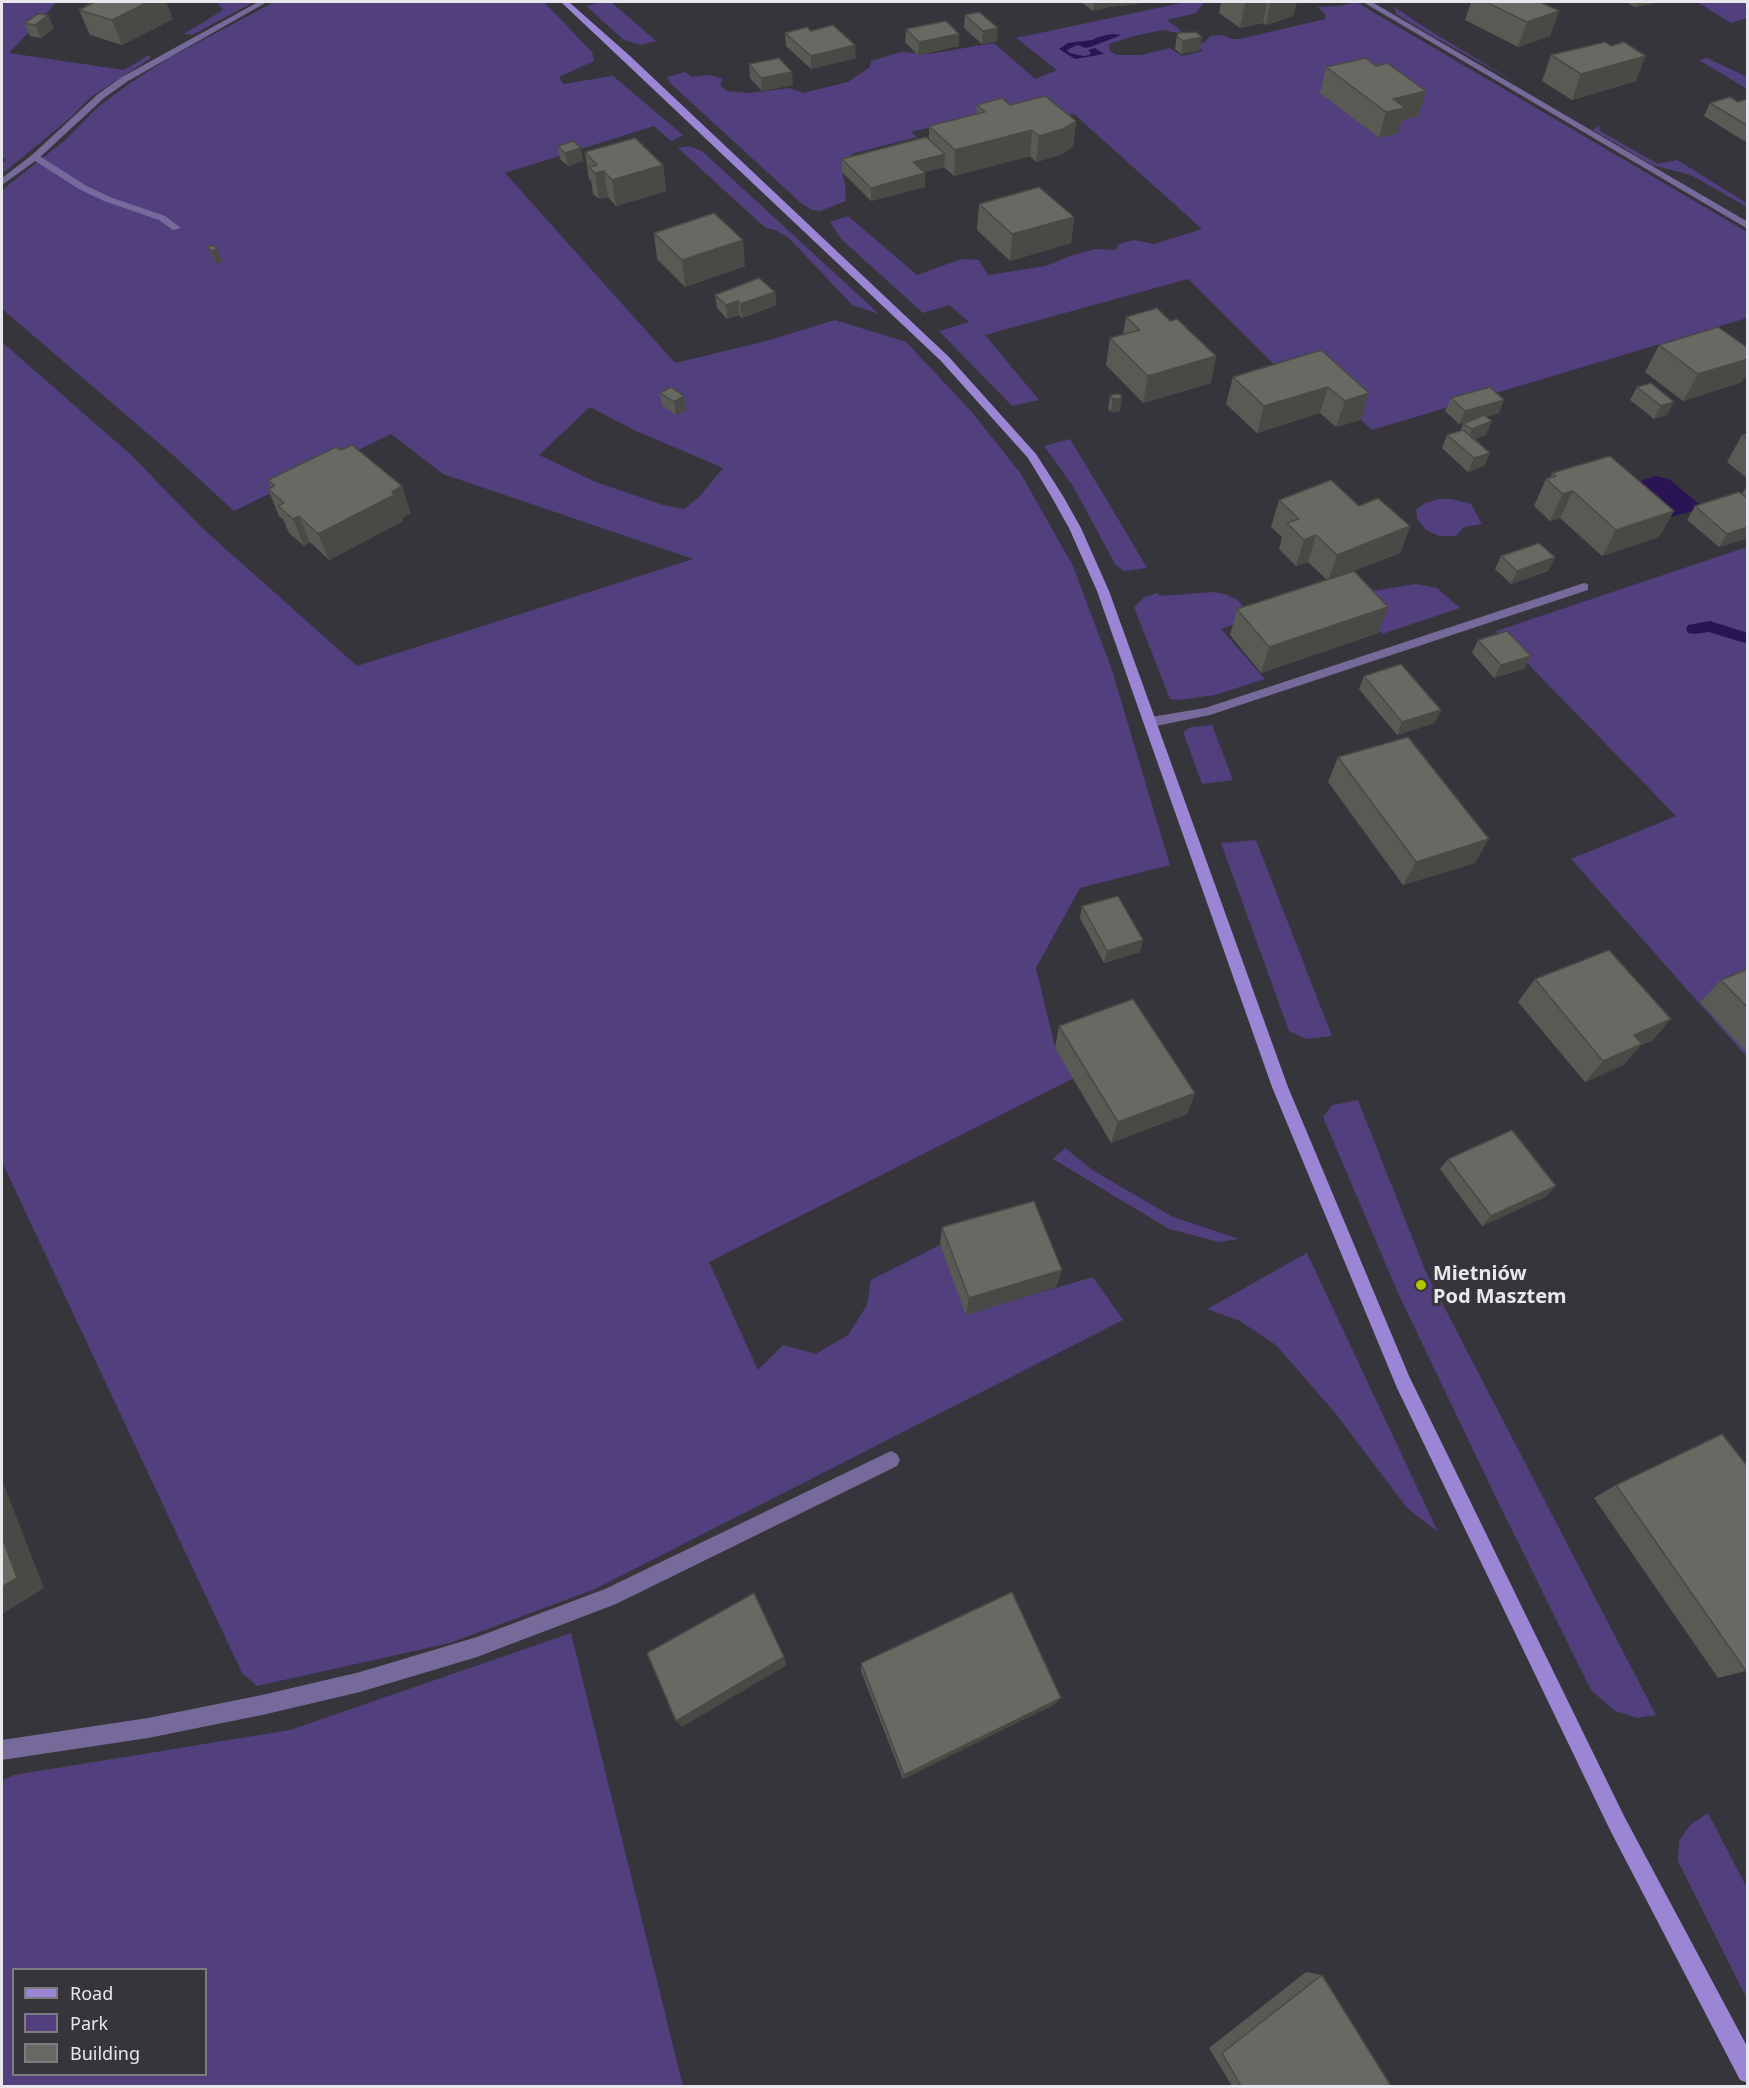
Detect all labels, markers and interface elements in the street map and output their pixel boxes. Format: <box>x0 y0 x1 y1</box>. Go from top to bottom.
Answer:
place label: Mietniów Pod Masztem <box>1433 1262 1567 1309</box>
marker: Mietniów Pod Masztem <box>1414 1278 1428 1292</box>
legend <box>12 1968 207 2076</box>
text: Road <box>70 1981 113 2005</box>
text: Park <box>70 2011 108 2035</box>
text: Building <box>70 2041 140 2065</box>

